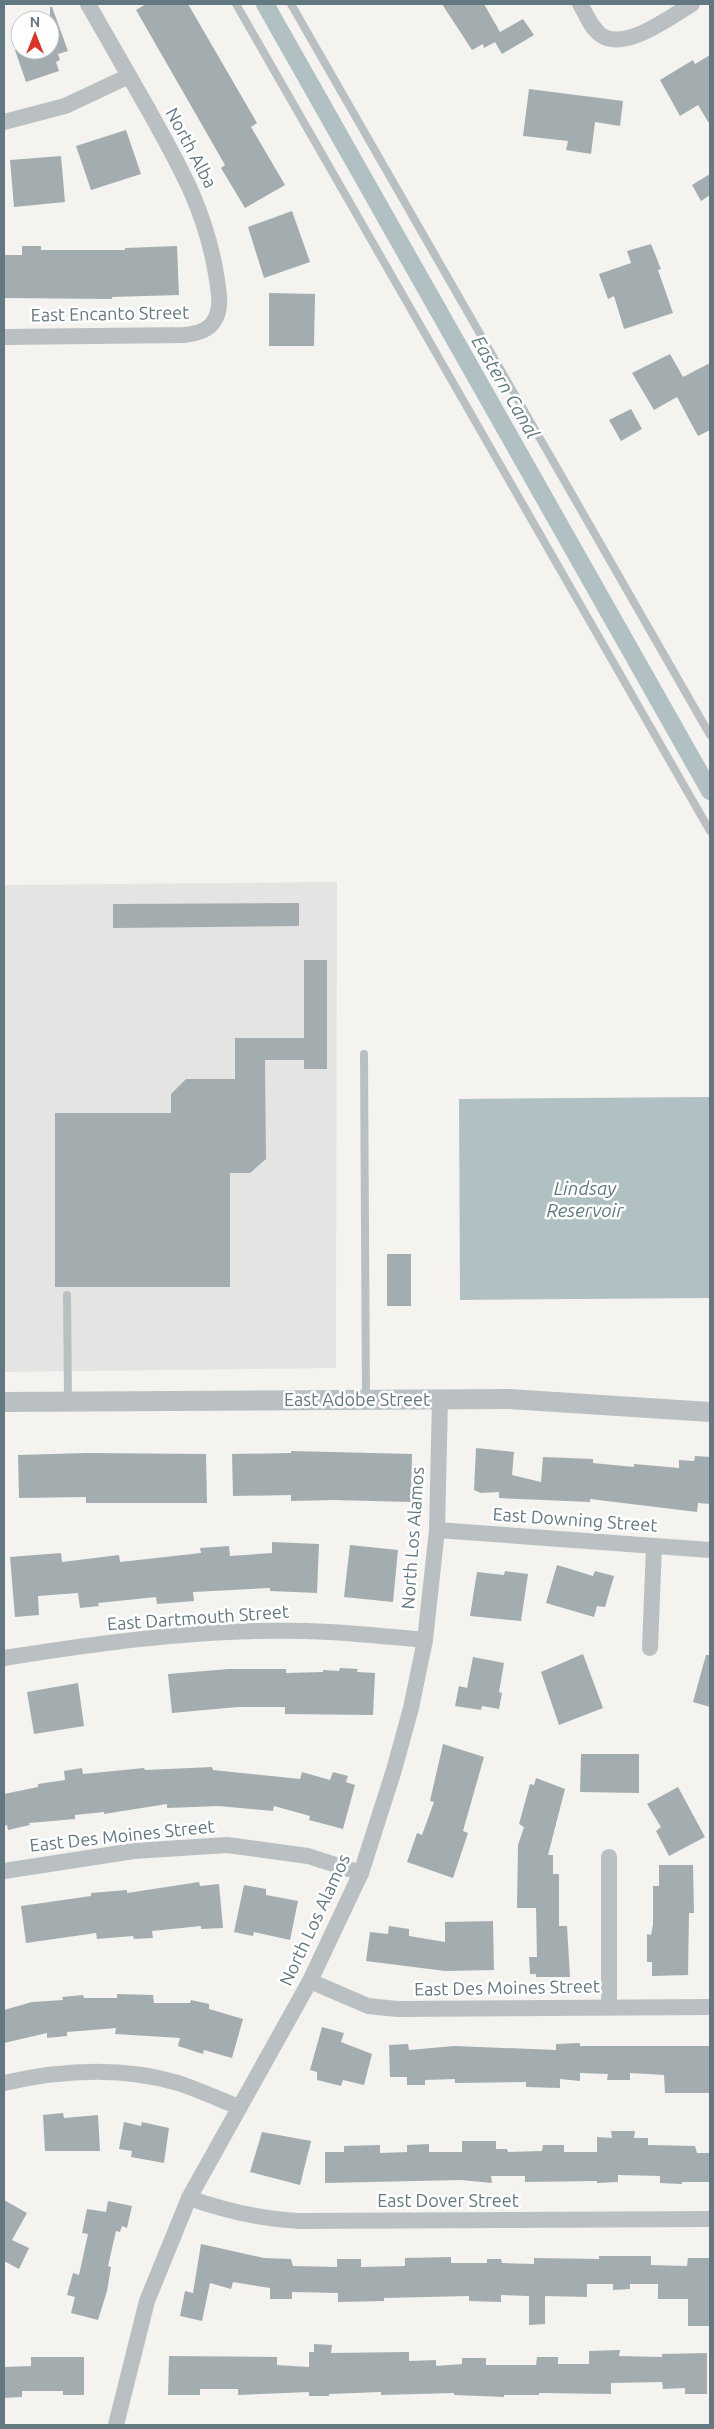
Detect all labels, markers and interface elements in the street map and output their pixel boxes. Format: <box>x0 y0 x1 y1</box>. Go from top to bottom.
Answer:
north arrow <box>10 10 60 60</box>
text: N <box>30 14 40 30</box>
street label: North Alba <box>162 104 221 191</box>
street label: East Encanto Street <box>31 302 189 324</box>
water label: Eastern Canal <box>468 332 545 443</box>
water label: Lindsay Reservoir <box>546 1177 624 1221</box>
street label: East Adobe Street <box>284 1389 430 1409</box>
street label: North Los Alamos <box>397 1466 427 1610</box>
street label: East Downing Street <box>492 1503 658 1535</box>
street label: East Dartmouth Street <box>106 1601 290 1633</box>
street label: East Des Moines Street <box>28 1815 215 1855</box>
street label: North Los Alamos <box>275 1850 353 1989</box>
street label: East Des Moines Street <box>414 1975 600 1999</box>
street label: East Dover Street <box>377 2190 519 2210</box>

